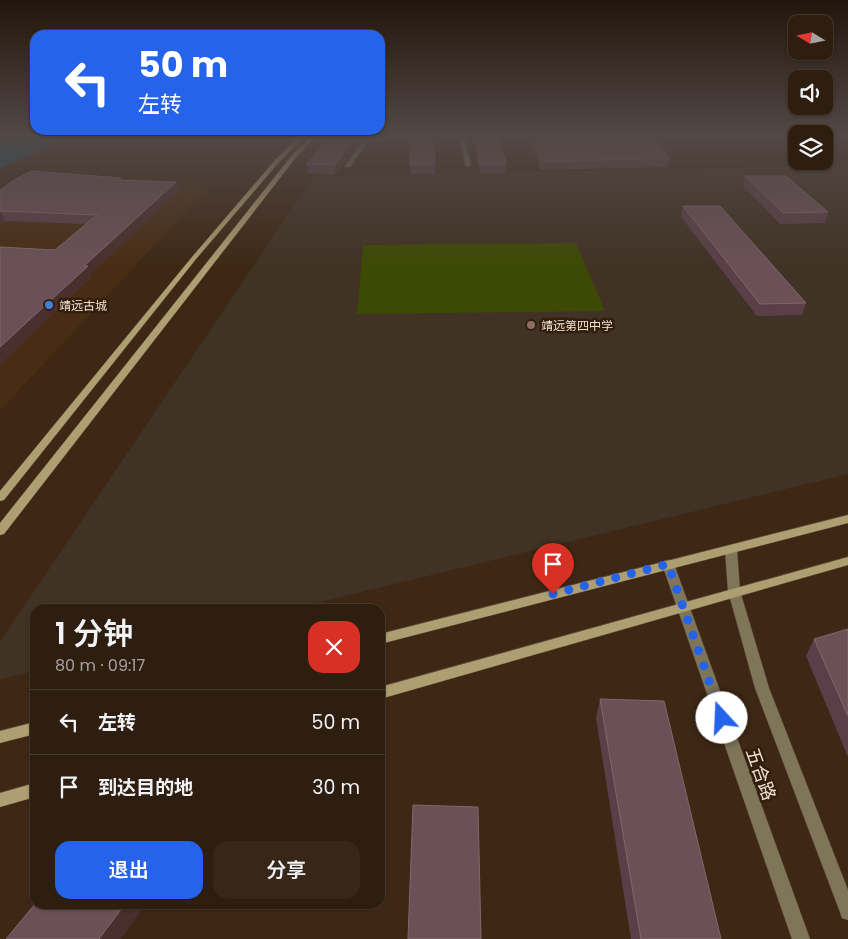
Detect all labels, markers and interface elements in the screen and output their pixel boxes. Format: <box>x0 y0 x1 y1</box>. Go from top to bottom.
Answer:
north arrow <box>788 15 832 60</box>
map controls <box>788 15 833 170</box>
text: 50 m <box>138 40 228 89</box>
icon: left <box>55 50 120 115</box>
button: sound <box>788 70 833 115</box>
text: 左转 <box>138 89 182 120</box>
button: layers <box>788 125 833 170</box>
place label: 靖远古城 <box>59 297 107 314</box>
marker: 靖远古城 <box>43 299 55 311</box>
place label: 靖远第四中学 <box>541 317 613 334</box>
marker: 靖远第四中学 <box>525 319 537 331</box>
pin <box>532 543 574 594</box>
icon: arrive <box>539 550 567 578</box>
text: 1 分钟 <box>55 612 133 655</box>
button: close <box>308 621 360 673</box>
text: 80 m · 09:17 <box>55 654 145 677</box>
position arrow <box>695 691 747 743</box>
icon: left <box>55 708 83 736</box>
text: 左转 <box>98 709 136 736</box>
text: 50 m <box>311 709 360 736</box>
street label: 五合路 <box>740 744 782 804</box>
icon: arrive <box>55 773 83 801</box>
text: 到达目的地 <box>98 774 193 801</box>
text: 30 m <box>312 774 360 801</box>
button: 退出 <box>55 841 203 899</box>
button: 分享 <box>213 841 360 899</box>

